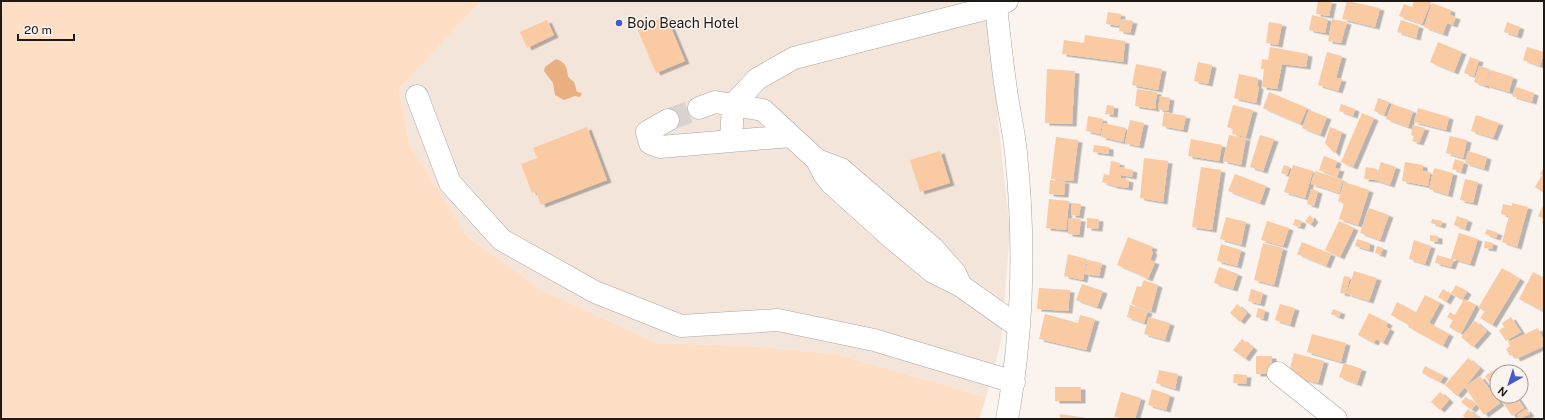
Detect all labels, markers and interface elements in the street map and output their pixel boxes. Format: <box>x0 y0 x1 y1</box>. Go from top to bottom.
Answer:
place label: Bojo Beach Hotel <box>627 15 739 31</box>
scale bar <box>18 16 74 42</box>
marker: Bojo Beach Hotel <box>614 18 624 28</box>
text: 20 m <box>24 23 52 37</box>
north arrow <box>1489 364 1529 404</box>
text: N <box>1496 384 1510 399</box>

